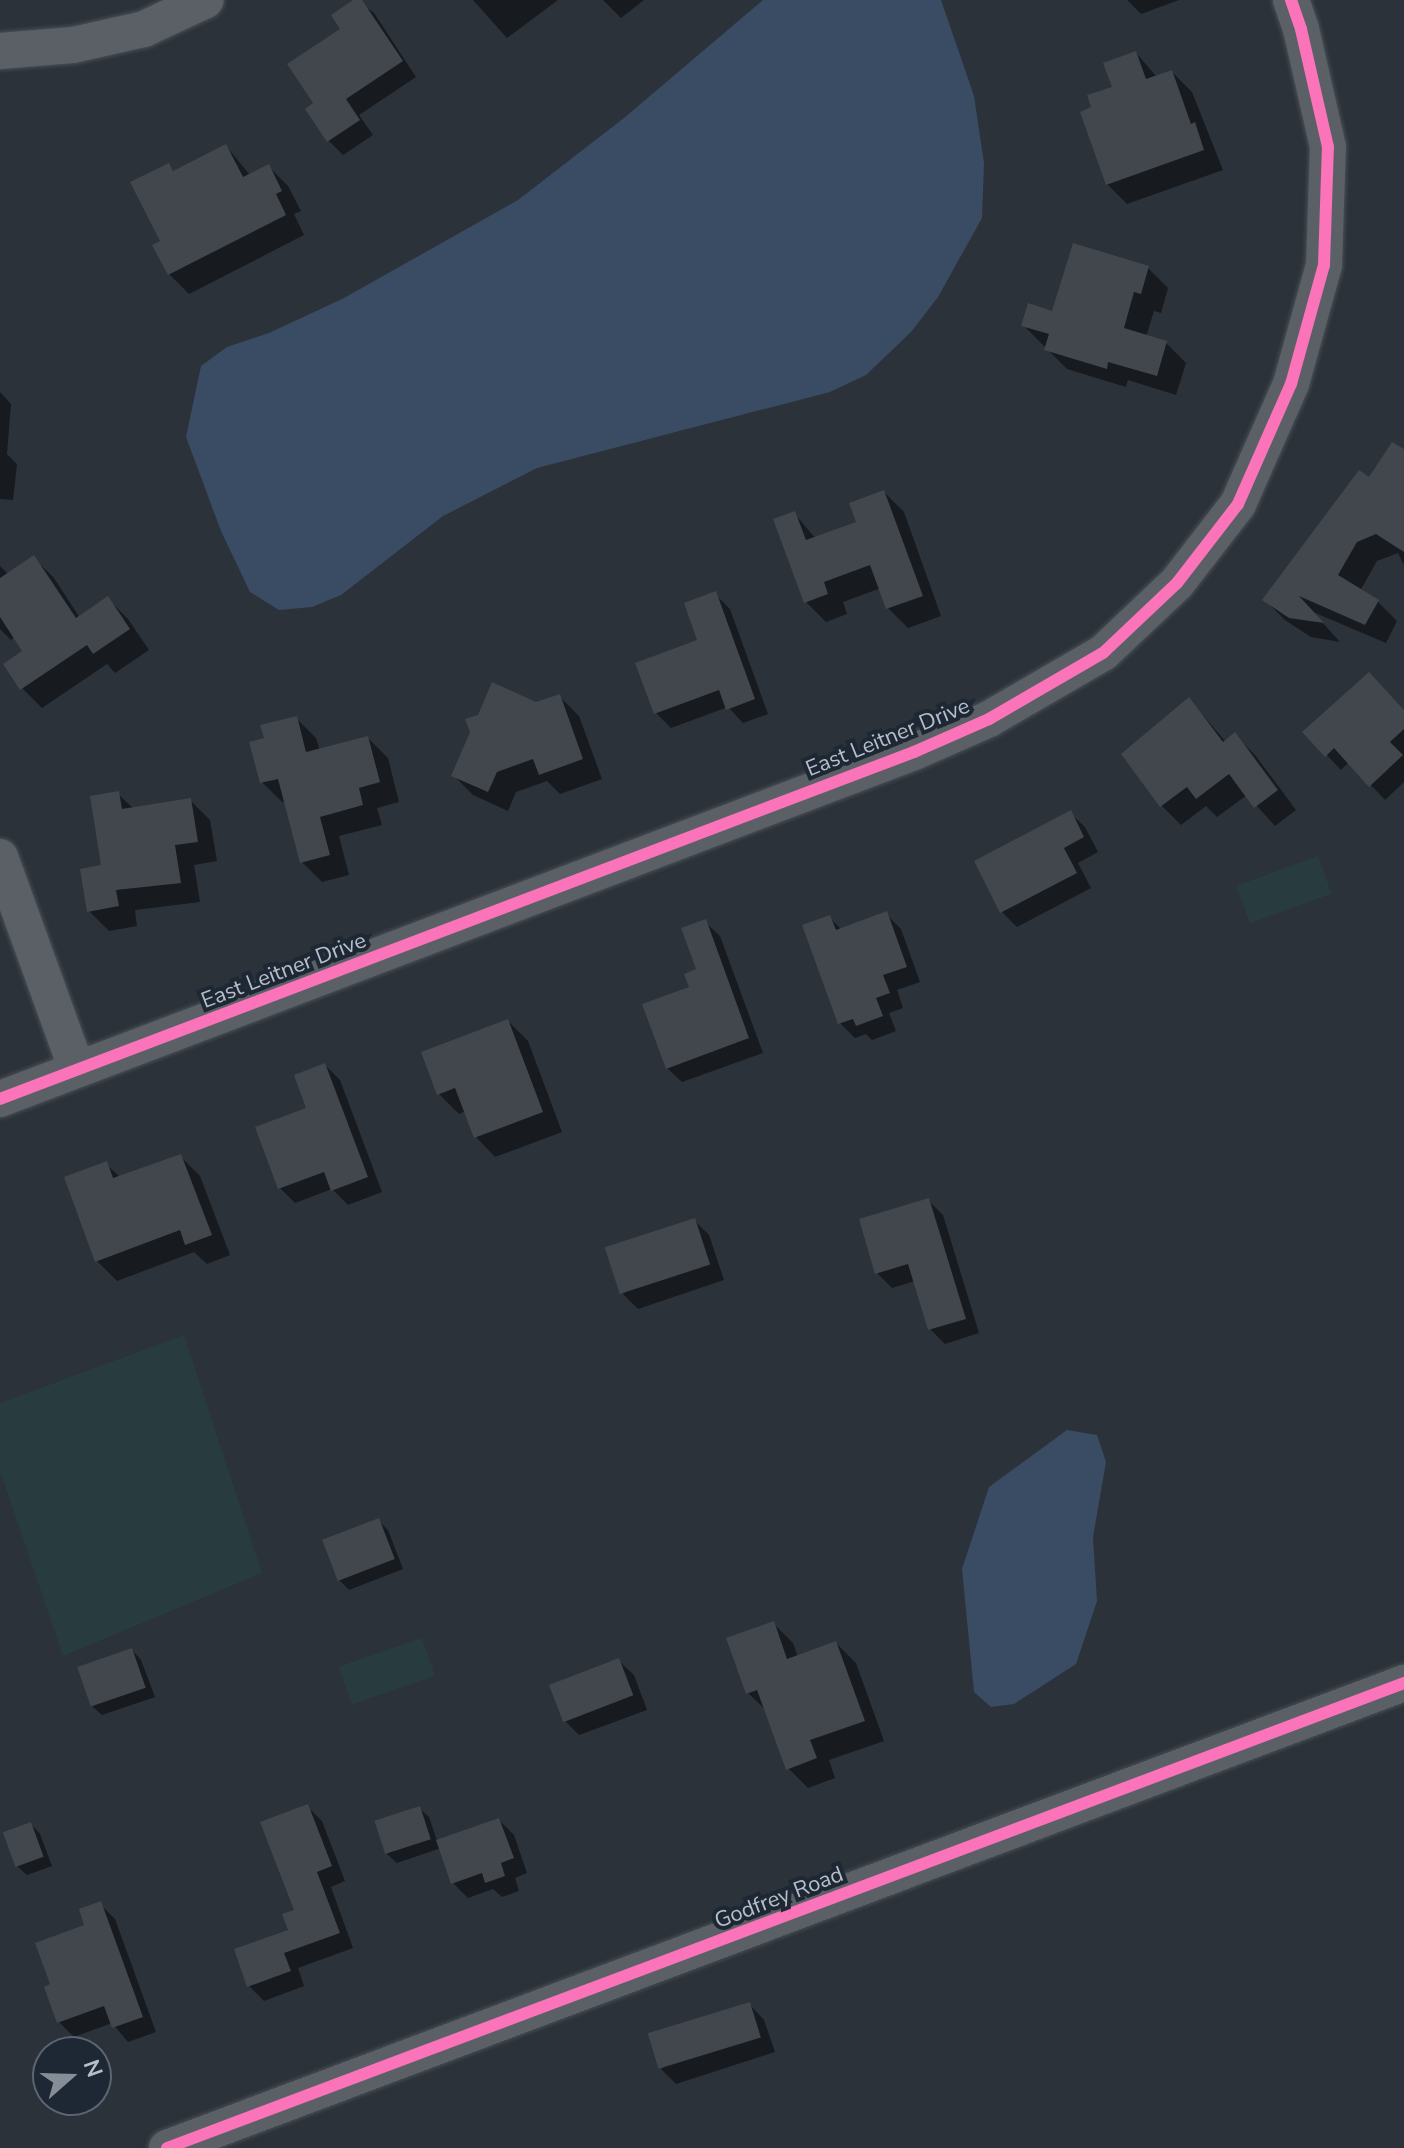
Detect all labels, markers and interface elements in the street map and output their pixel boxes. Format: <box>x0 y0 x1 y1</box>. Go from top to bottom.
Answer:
street label: East Leitner Drive <box>802 693 974 783</box>
street label: East Leitner Drive <box>198 927 370 1015</box>
street label: Godfrey Road <box>711 1861 847 1935</box>
north arrow <box>32 2036 112 2116</box>
text: N <box>76 2056 110 2081</box>

